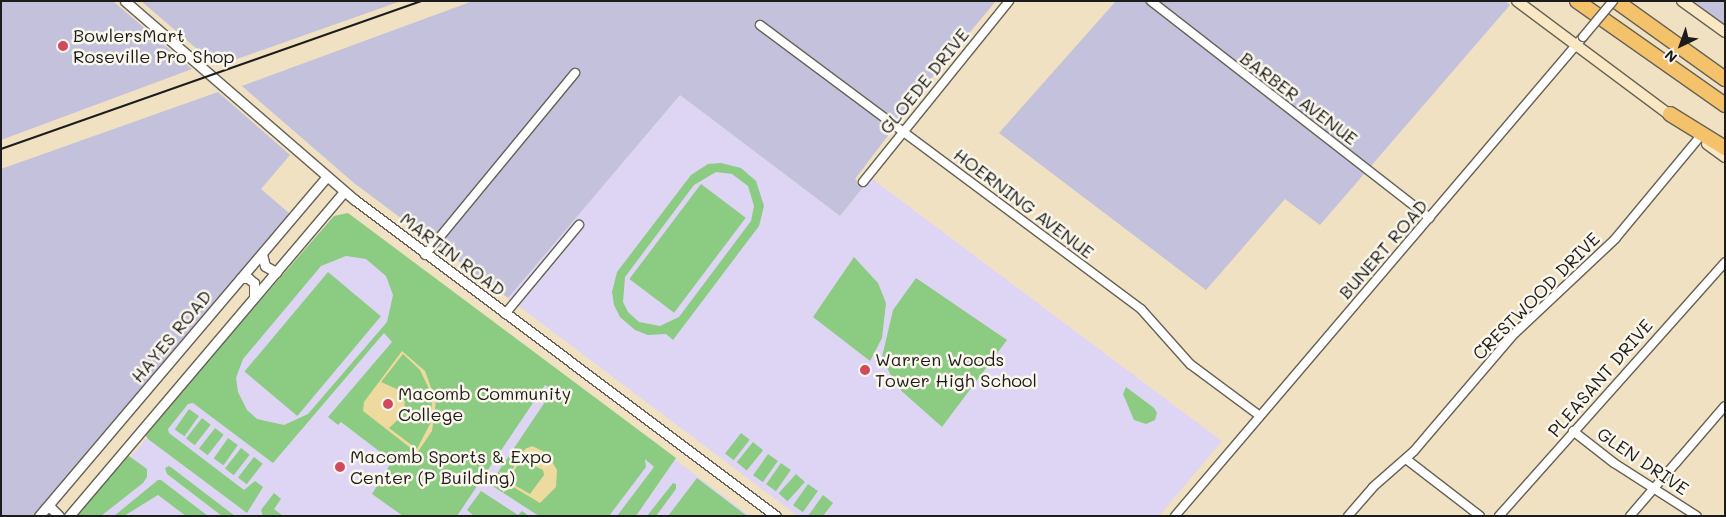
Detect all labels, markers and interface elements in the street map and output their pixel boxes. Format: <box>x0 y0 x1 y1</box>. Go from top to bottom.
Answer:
north arrow <box>1656 20 1706 70</box>
street label: GLOEDE DRIVE <box>875 24 973 138</box>
place label: BowlersMart Roseville Pro Shop <box>73 25 235 68</box>
marker: BowlersMart Roseville Pro Shop <box>57 40 69 52</box>
text: N <box>1660 46 1681 67</box>
street label: BARBER AVENUE <box>1236 47 1362 149</box>
street label: HOERNING AVENUE <box>950 143 1098 263</box>
street label: BUNERT ROAD <box>1334 195 1432 303</box>
street label: MARTIN ROAD <box>396 207 510 301</box>
street label: CRESTWOOD DRIVE <box>1468 228 1604 364</box>
street label: HAYES ROAD <box>126 285 216 387</box>
street label: PLEASANT DRIVE <box>1543 315 1657 441</box>
place label: Warren Woods Tower High School <box>875 349 1037 392</box>
marker: Warren Woods Tower High School <box>859 364 871 376</box>
place label: Macomb Community College <box>398 383 571 426</box>
marker: Macomb Community College <box>382 398 394 410</box>
street label: GLEN DRIVE <box>1593 422 1693 500</box>
place label: Macomb Sports & Expo Center (P Building) <box>350 446 552 488</box>
marker: Macomb Sports & Expo Center (P Building) <box>334 461 346 473</box>

